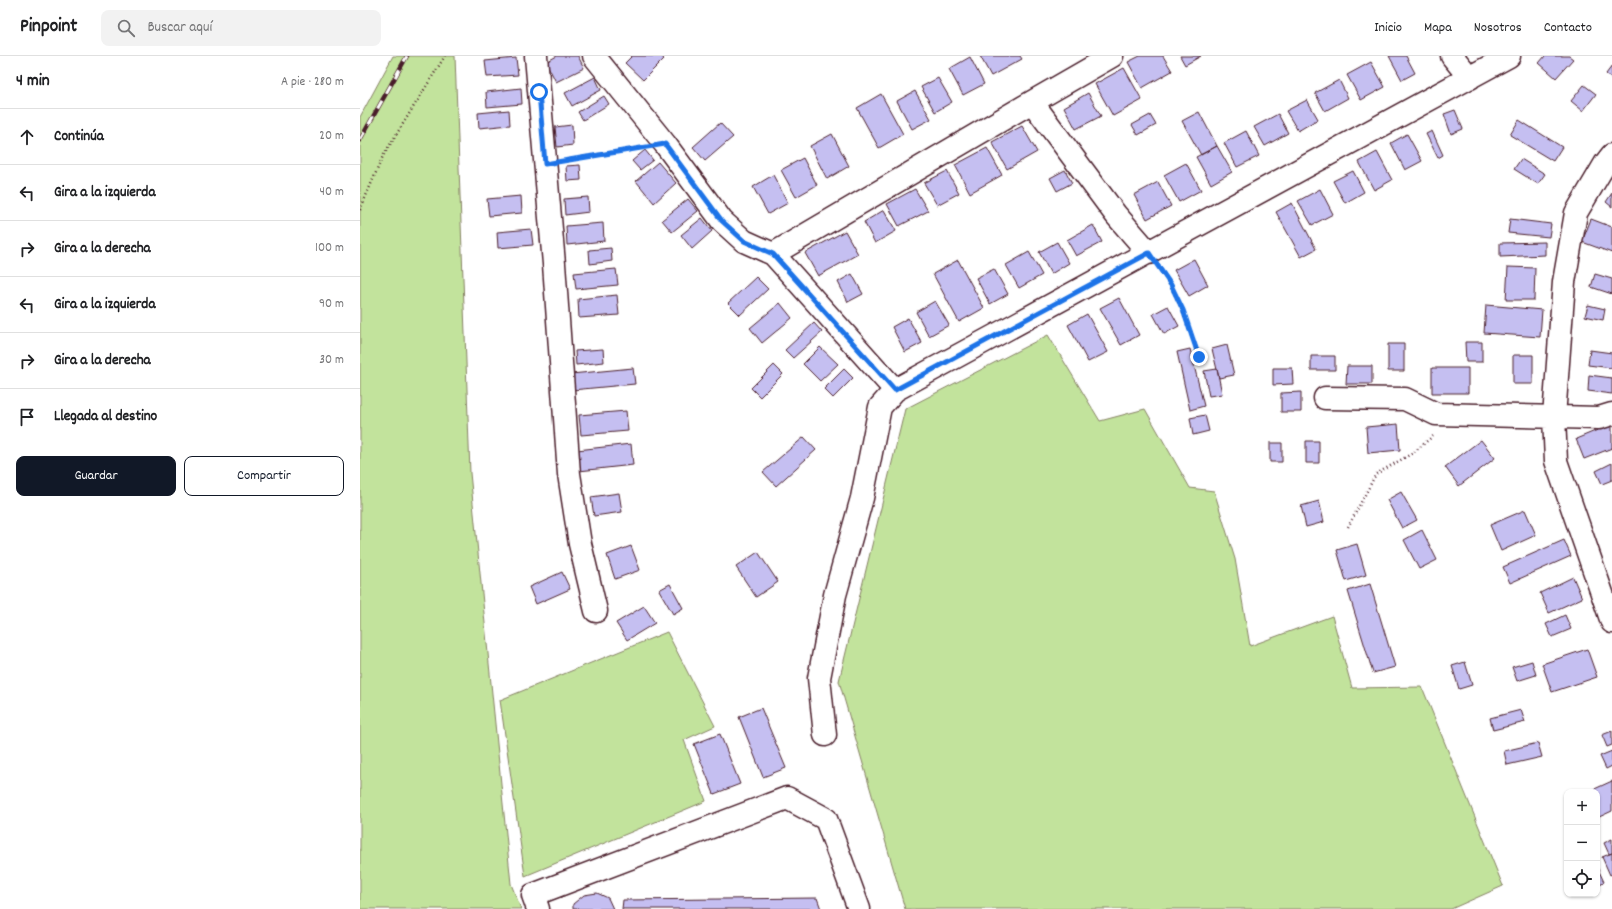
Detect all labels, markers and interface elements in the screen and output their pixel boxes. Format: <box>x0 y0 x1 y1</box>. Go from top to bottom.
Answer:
search box <box>101 10 381 46</box>
text: Pinpoint <box>20 14 77 41</box>
icon: search <box>115 17 137 39</box>
text: Buscar aquí <box>147 17 212 39</box>
text: Inicio <box>1374 18 1402 38</box>
text: Mapa <box>1424 18 1452 38</box>
text: Nosotros <box>1474 18 1522 38</box>
text: Contacto <box>1544 18 1592 38</box>
text: 4 min <box>16 70 50 94</box>
text: A pie · 280 m <box>281 73 344 92</box>
route start <box>530 83 548 101</box>
icon: ahead <box>16 126 38 148</box>
text: Continúa <box>54 126 104 148</box>
text: 20 m <box>319 127 344 146</box>
icon: left <box>16 182 38 204</box>
text: Gira a la izquierda <box>54 182 155 204</box>
text: 40 m <box>320 183 344 202</box>
icon: right <box>16 238 38 260</box>
text: Gira a la derecha <box>54 238 151 260</box>
text: 100 m <box>315 239 344 258</box>
icon: left <box>16 294 38 316</box>
text: Gira a la izquierda <box>54 294 155 316</box>
text: 90 m <box>319 295 344 314</box>
route end <box>1190 348 1208 366</box>
icon: right <box>16 350 38 372</box>
text: Gira a la derecha <box>54 350 151 372</box>
text: 30 m <box>319 351 344 370</box>
icon: arrive <box>16 406 38 428</box>
text: Llegada al destino <box>54 406 157 428</box>
button: Guardar <box>16 456 176 496</box>
button: Compartir <box>184 456 344 496</box>
map controls <box>1564 789 1600 897</box>
button: + <box>1564 789 1600 825</box>
button: − <box>1564 825 1600 861</box>
button: locate <box>1564 861 1600 897</box>

